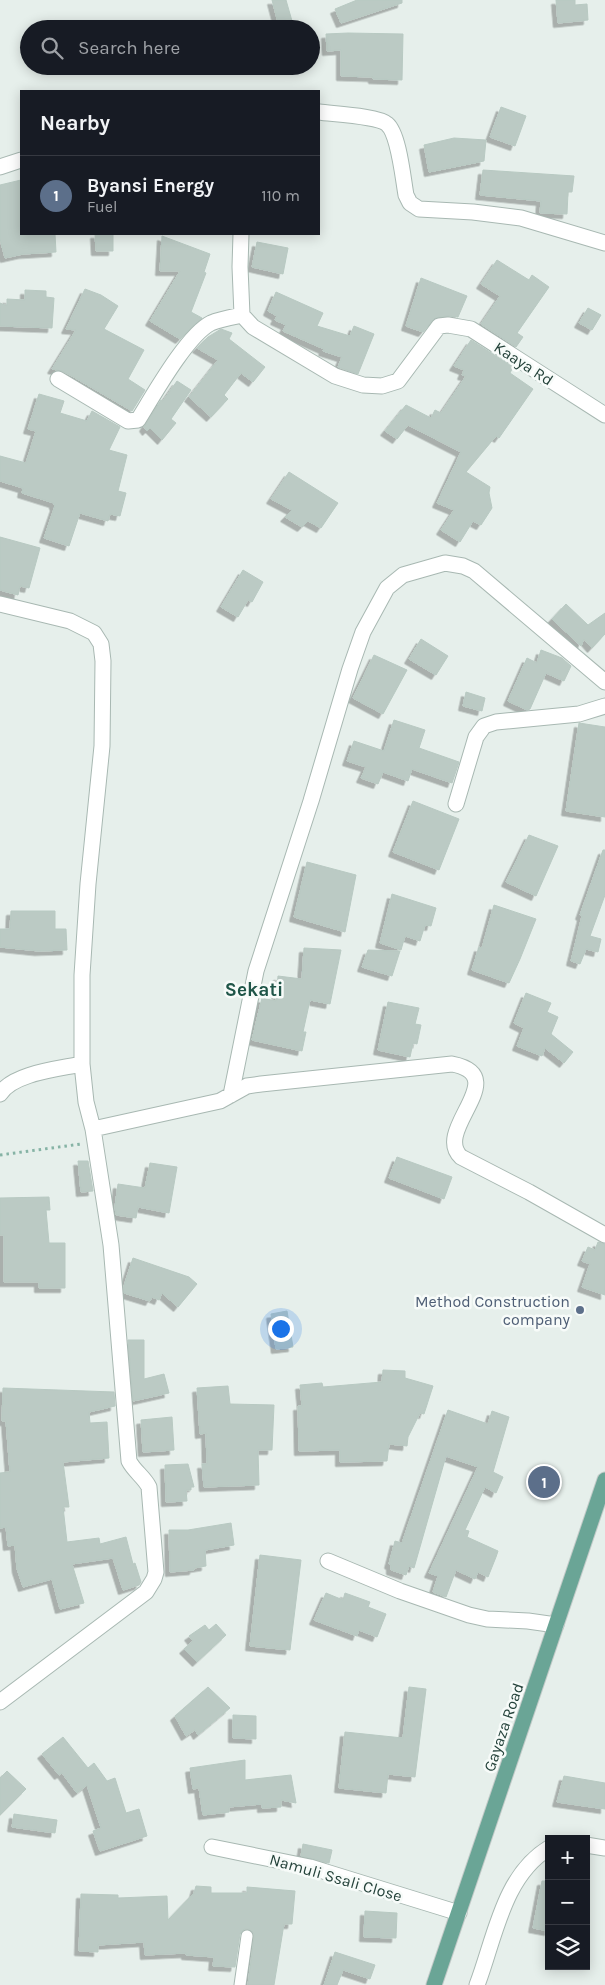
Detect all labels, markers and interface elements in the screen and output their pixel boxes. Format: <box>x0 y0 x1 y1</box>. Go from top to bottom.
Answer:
search box <box>20 20 320 75</box>
icon: search <box>38 34 66 62</box>
text: Search here <box>78 37 180 59</box>
text: Nearby <box>40 111 110 135</box>
text: Byansi Energy <box>87 175 214 197</box>
text: 1 <box>53 186 59 205</box>
text: 110 m <box>261 186 300 205</box>
text: Fuel <box>87 197 117 216</box>
street label: Kaaya Rd <box>491 337 557 390</box>
district label: Sekati <box>225 979 283 1001</box>
place label: Method Construction company <box>415 1292 571 1329</box>
marker: Method Construction company <box>574 1304 586 1316</box>
your location <box>268 1316 294 1342</box>
pin: 1 <box>528 1463 560 1501</box>
street label: Gayaza Road <box>479 1680 527 1774</box>
map controls <box>545 1835 590 1970</box>
button: + <box>545 1835 590 1880</box>
street label: Namuli Ssali Close <box>267 1849 404 1906</box>
button: − <box>545 1880 590 1925</box>
button: layers <box>545 1925 590 1970</box>

